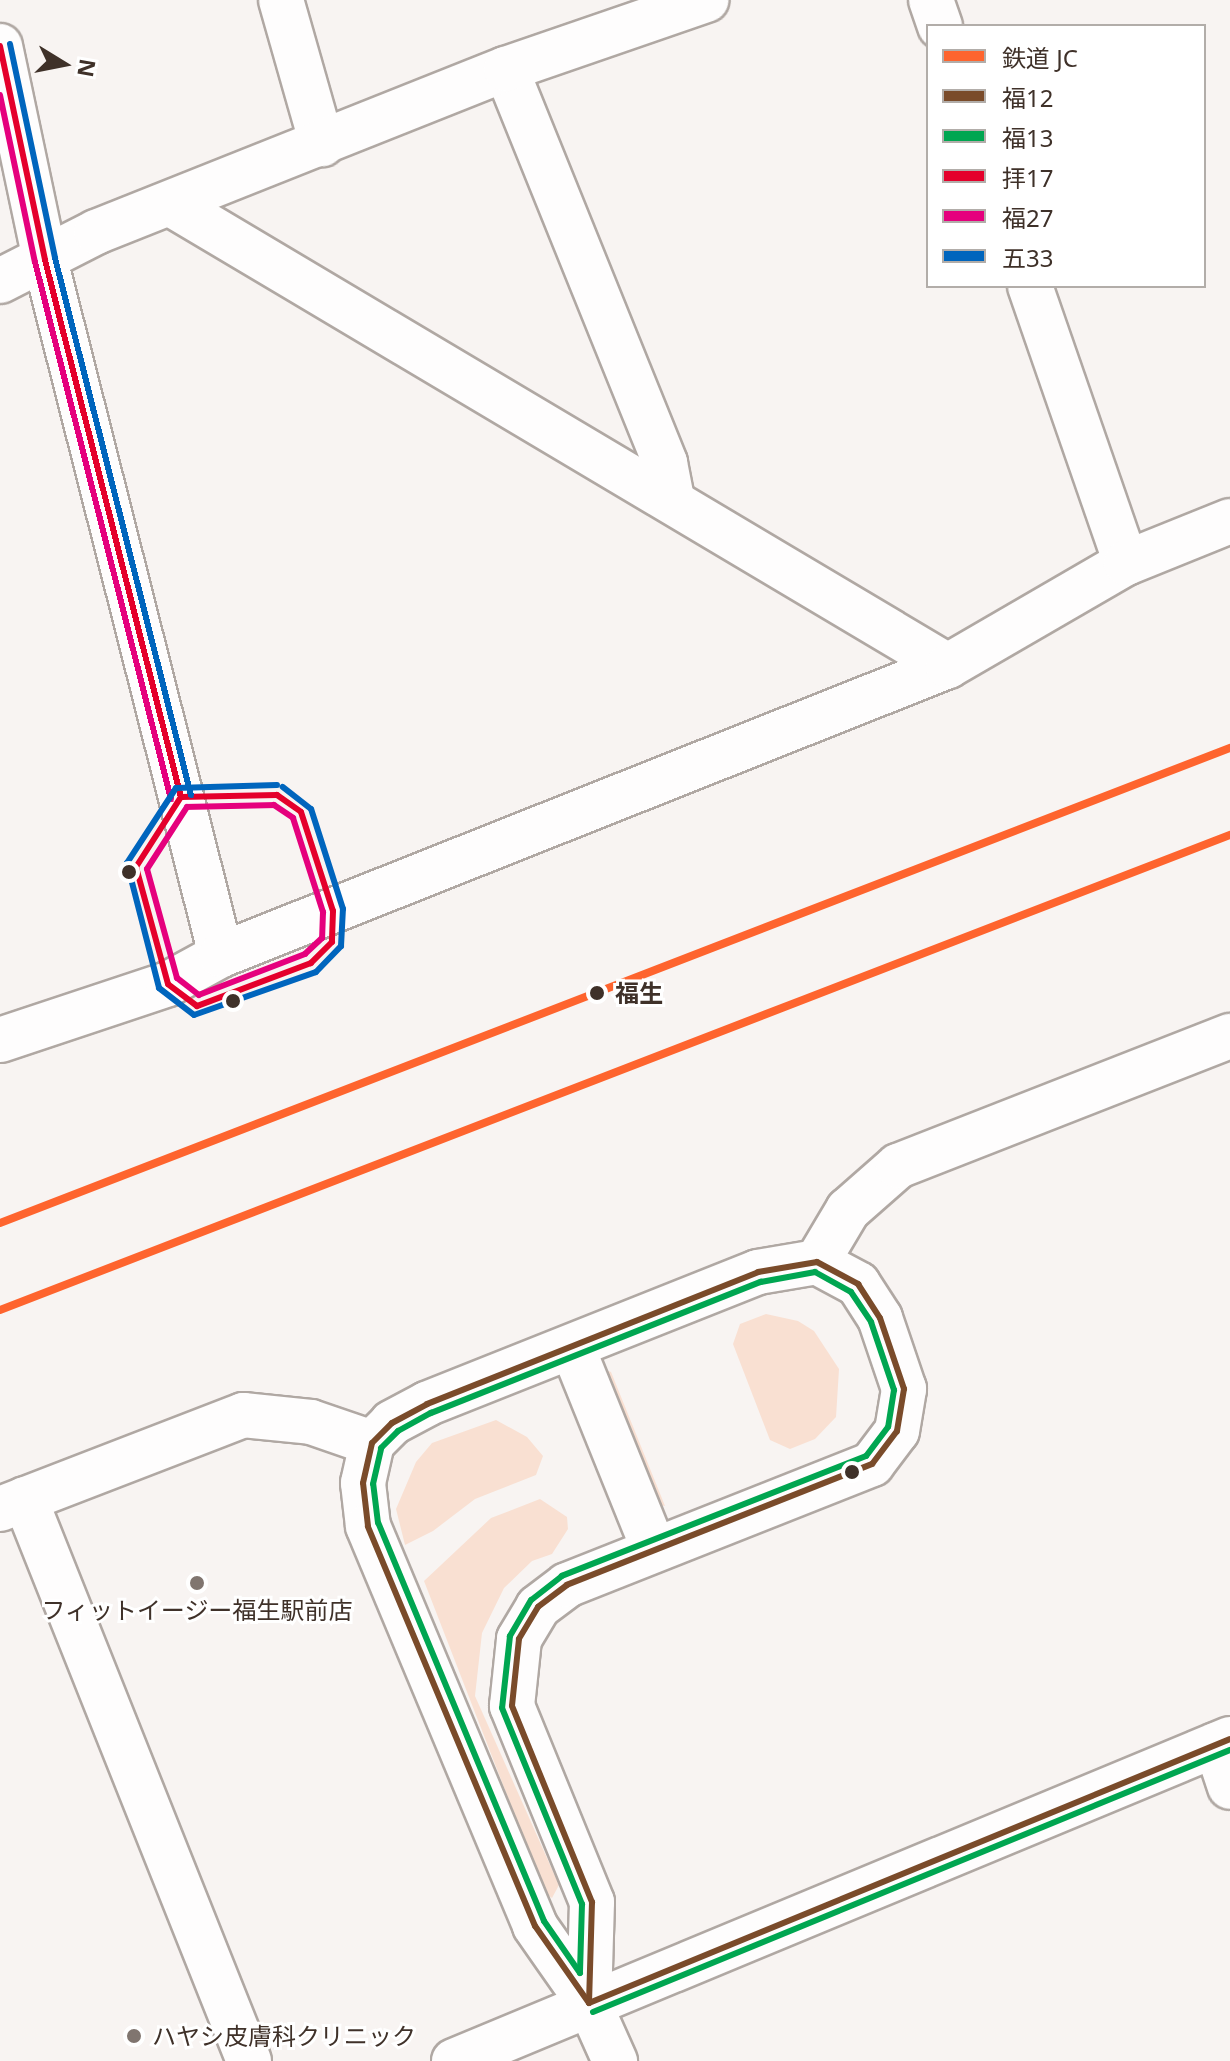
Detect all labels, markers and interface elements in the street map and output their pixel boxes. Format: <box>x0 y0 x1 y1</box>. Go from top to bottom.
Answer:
north arrow <box>24 24 104 104</box>
legend <box>926 24 1206 288</box>
text: 鉄道 JC <box>1002 41 1078 74</box>
text: N <box>71 57 104 80</box>
text: 福12 <box>1002 81 1053 114</box>
text: 福13 <box>1002 121 1053 154</box>
text: 拝17 <box>1002 161 1053 194</box>
text: 福27 <box>1002 201 1053 234</box>
text: 五33 <box>1002 241 1053 274</box>
unlabelled marker <box>121 864 137 880</box>
place label: 福生 <box>615 979 663 1007</box>
marker: 福生 <box>586 982 608 1004</box>
unlabelled marker <box>225 993 241 1009</box>
unlabelled marker <box>844 1464 860 1480</box>
marker: フィットイージー福生駅前店 <box>188 1574 206 1592</box>
place label: フィットイージー福生駅前店 <box>41 1596 353 1624</box>
place label: ハヤシ皮膚科クリニック <box>152 2022 416 2050</box>
marker: ハヤシ皮膚科クリニック <box>123 2025 145 2047</box>

